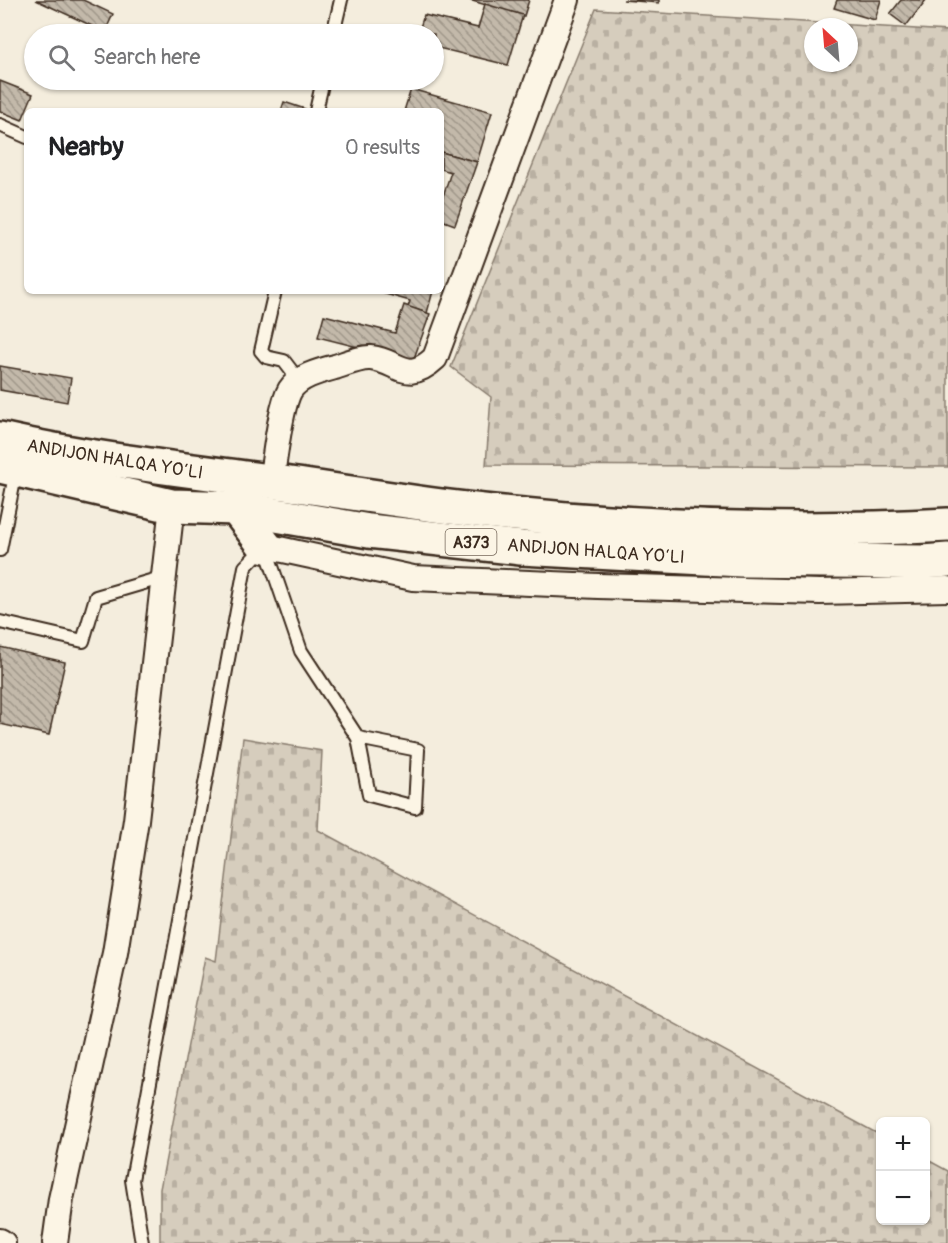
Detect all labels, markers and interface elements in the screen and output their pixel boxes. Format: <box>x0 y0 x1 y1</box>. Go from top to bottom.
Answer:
north arrow <box>804 18 858 72</box>
search box <box>24 24 444 90</box>
icon: search <box>45 41 78 74</box>
text: Search here <box>93 43 200 71</box>
text: Nearby <box>48 131 124 163</box>
text: 0 results <box>345 135 420 160</box>
street label: ANDIJON HALQA YO‘LI <box>25 434 205 485</box>
road number: A373 <box>446 529 496 555</box>
street label: ANDIJON HALQA YO‘LI <box>506 534 686 569</box>
map controls <box>876 1117 930 1225</box>
button: + <box>876 1117 930 1171</box>
button: − <box>876 1171 930 1225</box>

